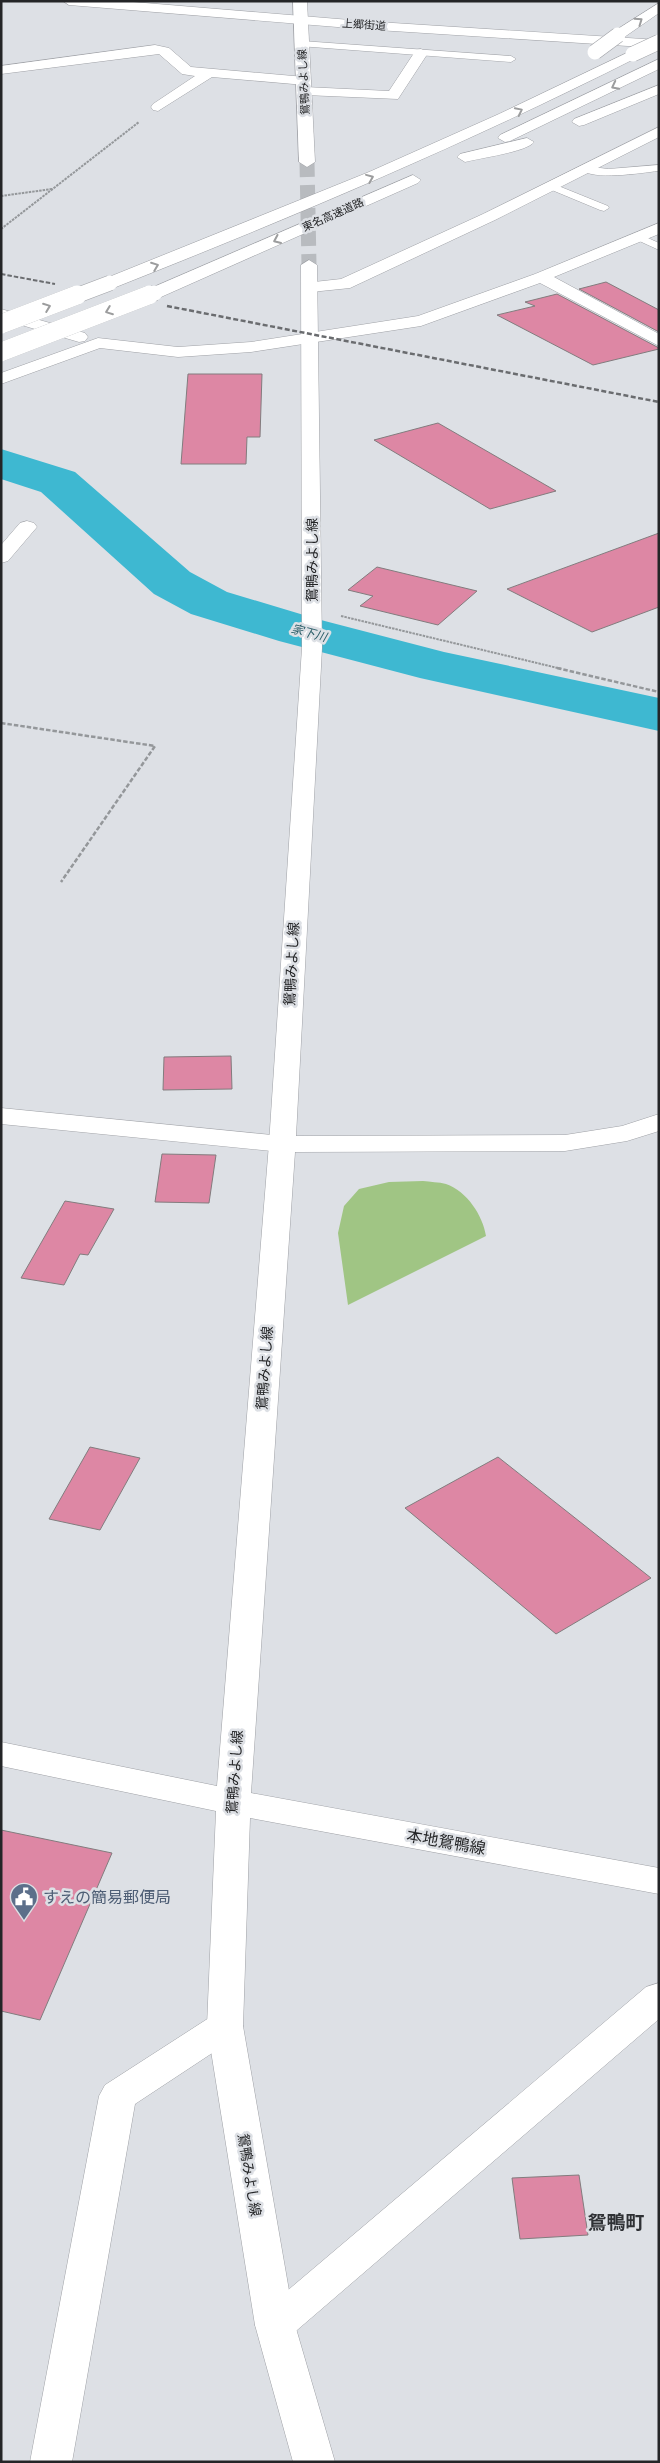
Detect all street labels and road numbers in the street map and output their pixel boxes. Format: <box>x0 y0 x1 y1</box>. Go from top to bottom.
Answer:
street label: 上郷街道 <box>342 17 386 33</box>
street label: 鴛鴨みよし線 <box>296 49 312 115</box>
street label: 東名高速道路 <box>300 196 366 234</box>
street label: 鴛鴨みよし線 <box>304 518 321 602</box>
street label: 鴛鴨みよし線 <box>281 922 303 1006</box>
street label: 鴛鴨みよし線 <box>254 1326 276 1410</box>
street label: 鴛鴨みよし線 <box>224 1730 246 1814</box>
street label: 本地鴛鴨線 <box>405 1826 487 1858</box>
street label: 鴛鴨みよし線 <box>234 2132 264 2218</box>

